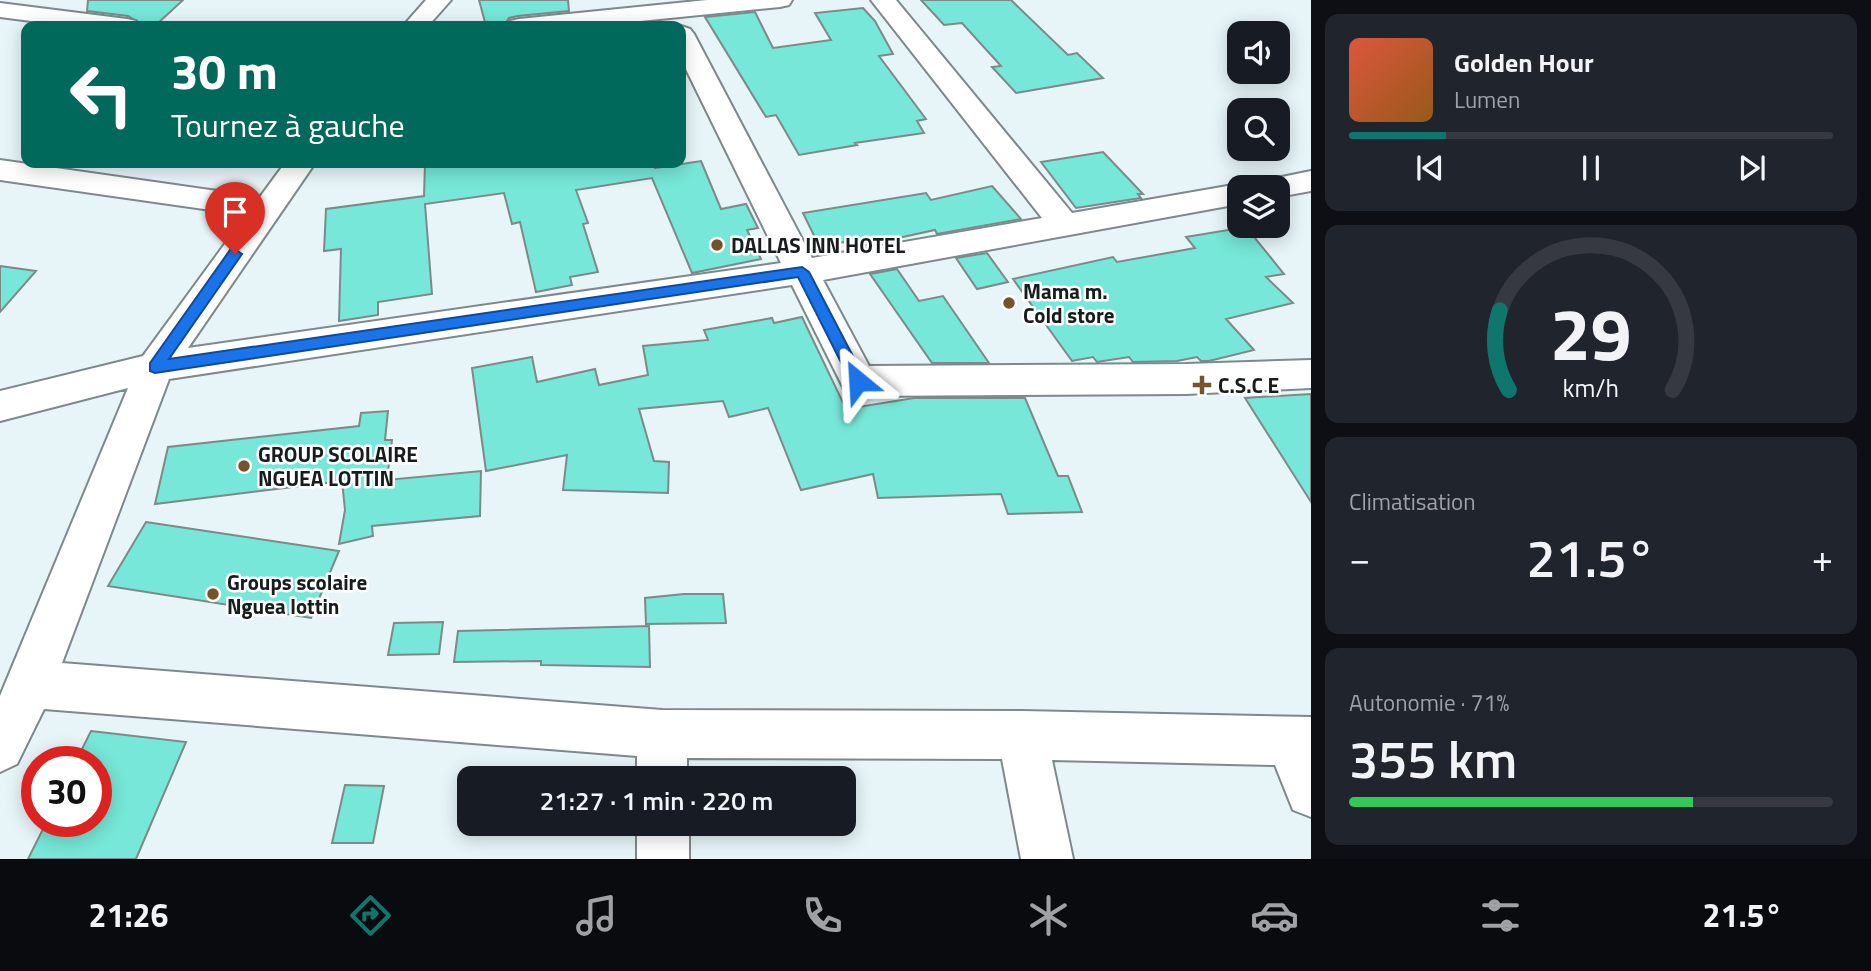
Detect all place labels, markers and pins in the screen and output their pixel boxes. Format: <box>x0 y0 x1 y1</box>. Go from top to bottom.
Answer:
pin <box>205 182 265 254</box>
place label: DALLAS INN HOTEL <box>731 229 905 261</box>
marker: DALLAS INN HOTEL <box>709 237 725 253</box>
place label: Mama m. Cold store <box>1023 275 1114 331</box>
marker: Mama m. Cold store <box>1001 295 1017 311</box>
place label: C.S.C E <box>1218 369 1279 401</box>
marker: C.S.C E <box>1192 375 1212 395</box>
place label: GROUP SCOLAIRE NGUEA LOTTIN <box>258 438 418 494</box>
marker: GROUP SCOLAIRE NGUEA LOTTIN <box>236 458 252 474</box>
place label: Groups scolaire Nguea lottin <box>227 566 367 622</box>
marker: Groups scolaire Nguea lottin <box>205 586 221 602</box>

